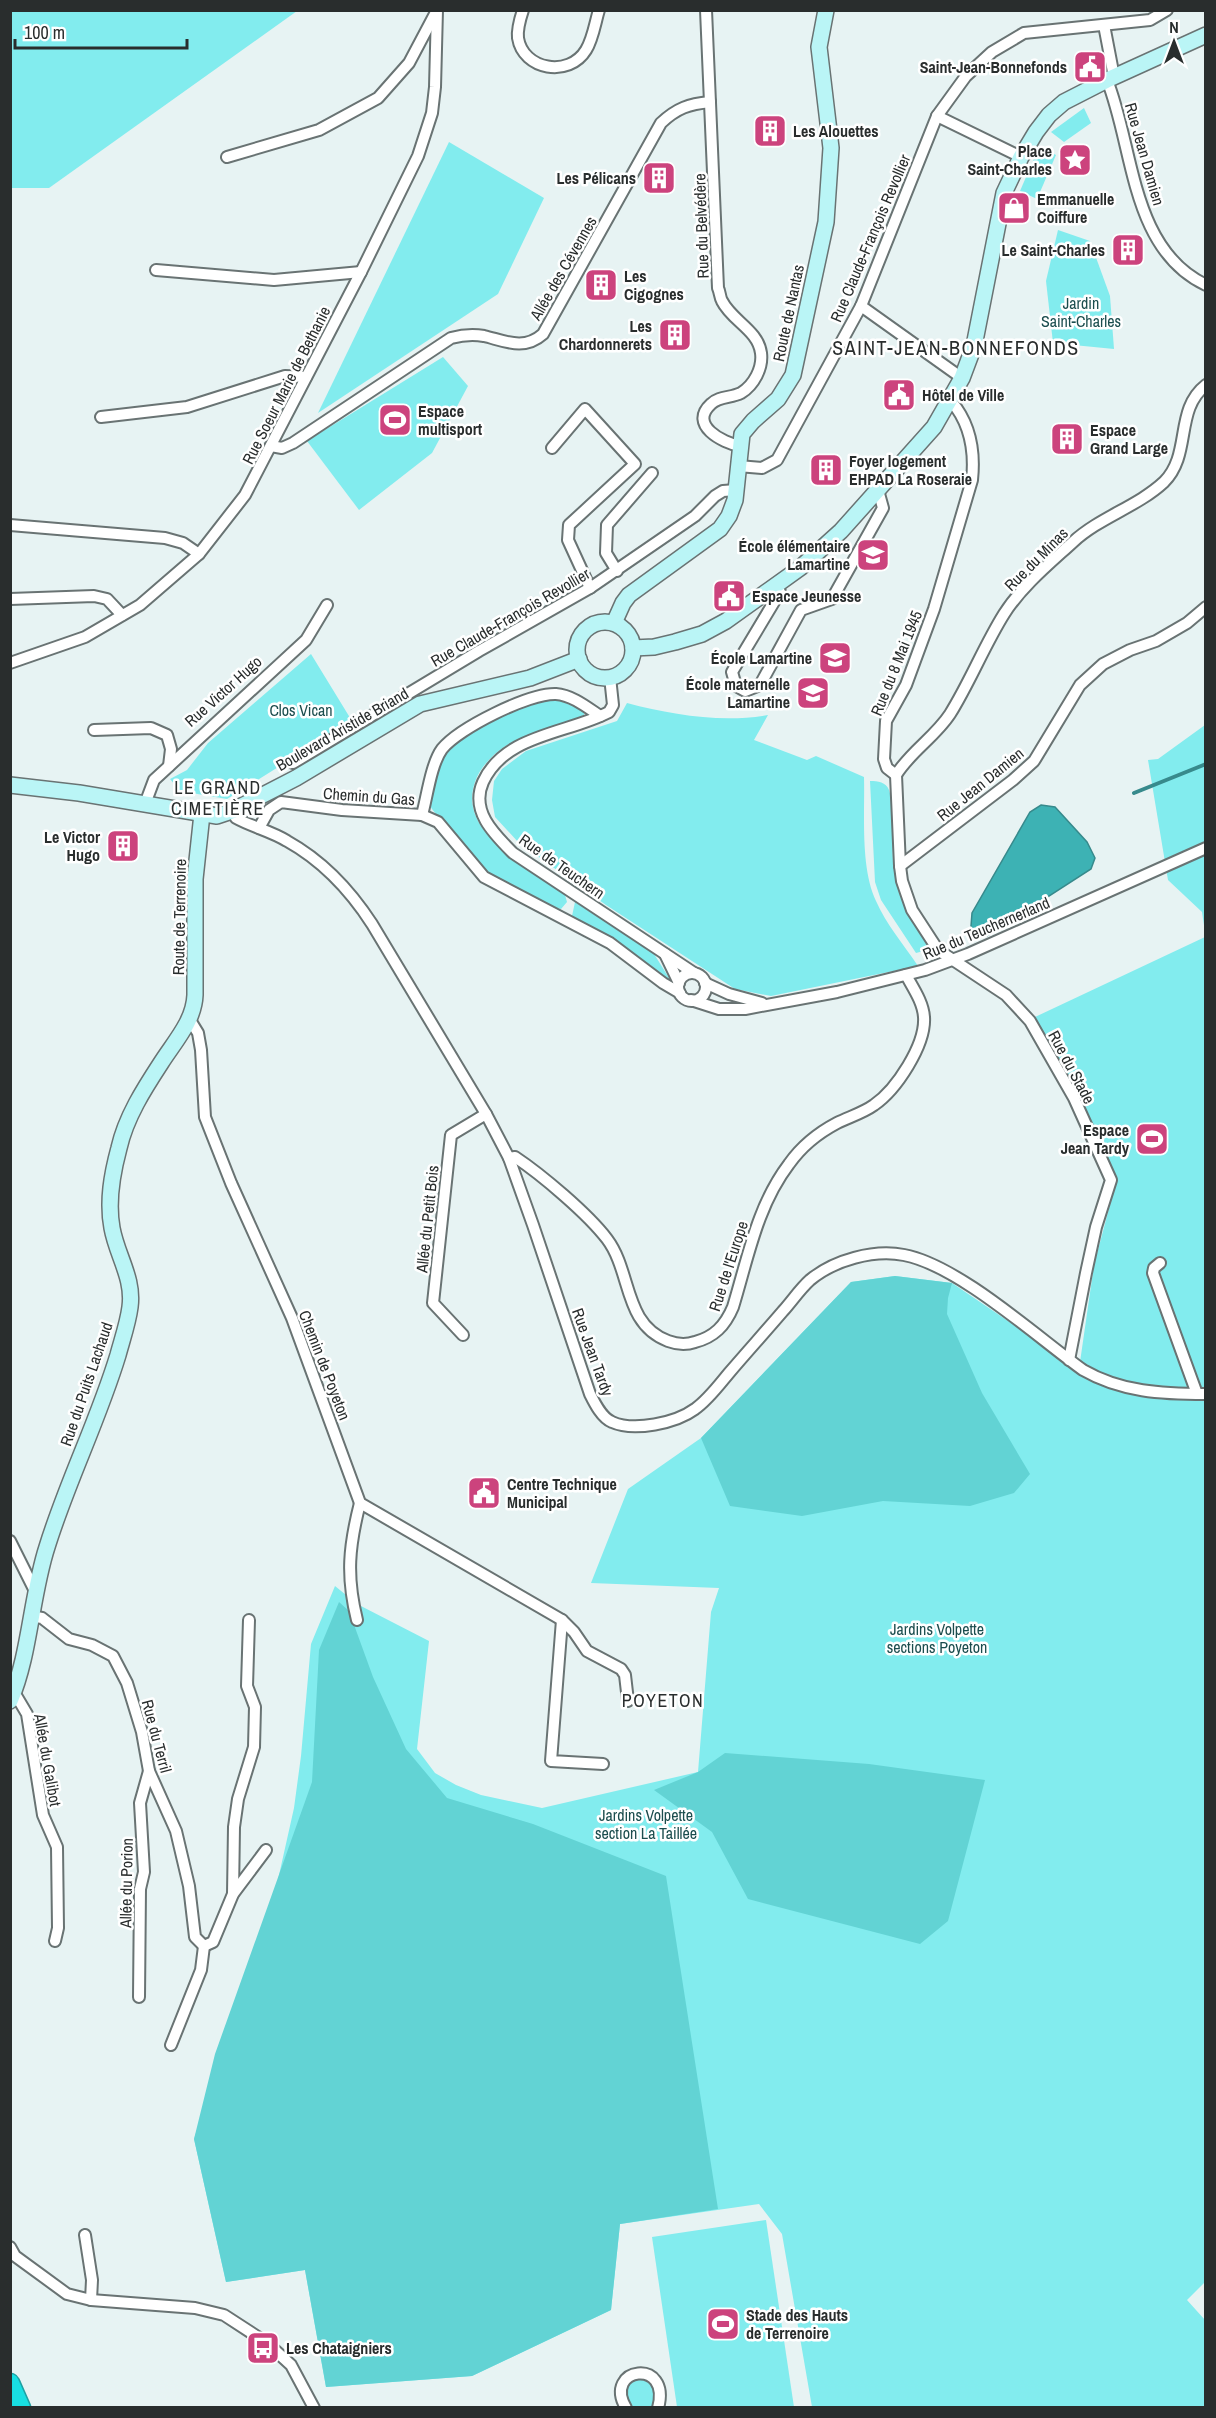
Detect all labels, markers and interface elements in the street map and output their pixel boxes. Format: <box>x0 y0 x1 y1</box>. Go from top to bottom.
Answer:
scale bar <box>15 12 188 50</box>
north arrow <box>1144 12 1204 72</box>
text: N <box>1169 16 1179 38</box>
text: 100 m <box>24 20 65 45</box>
public building icon: Saint-Jean-Bonnefonds <box>1072 49 1108 85</box>
place label: Saint-Jean-Bonnefonds <box>920 56 1067 78</box>
street label: Rue Jean Damien <box>1120 100 1170 208</box>
building icon: Les Alouettes <box>752 113 788 149</box>
place label: Les Alouettes <box>793 120 879 142</box>
place label: Place Saint-Charles <box>967 140 1052 180</box>
place icon: Place Saint-Charles <box>1057 142 1093 178</box>
street label: Rue Claude-François Revollier <box>825 150 916 325</box>
building icon: Les Pélicans <box>641 160 677 196</box>
place label: Les Pélicans <box>556 167 636 189</box>
street label: Rue du Belvédère <box>688 173 714 279</box>
place label: Emmanuelle Coiffure <box>1037 188 1114 228</box>
shop icon: Emmanuelle Coiffure <box>996 190 1032 226</box>
street label: Allée des Cévennes <box>524 212 602 325</box>
building icon: Le Saint-Charles <box>1110 232 1146 268</box>
place label: Le Saint-Charles <box>1001 239 1105 261</box>
street label: Route de Nantas <box>767 263 809 363</box>
place label: Les Cigognes <box>624 265 684 305</box>
building icon: Les Cigognes <box>583 267 619 303</box>
park label: Jardin Saint-Charles <box>1041 292 1121 332</box>
street label: Rue Soeur Marie de Bethanie <box>237 302 335 468</box>
place label: Les Chardonnerets <box>559 315 652 355</box>
building icon: Les Chardonnerets <box>657 317 693 353</box>
district label: SAINT-JEAN-BONNEFONDS <box>832 334 1080 361</box>
public building icon: Hôtel de Ville <box>881 377 917 413</box>
place label: Hôtel de Ville <box>922 384 1004 406</box>
place label: Espace multisport <box>418 400 483 440</box>
sports icon: Espace multisport <box>377 402 413 438</box>
place label: Espace Grand Large <box>1090 419 1168 459</box>
building icon: Espace Grand Large <box>1049 421 1085 457</box>
place label: Foyer logement EHPAD La Roseraie <box>849 450 972 490</box>
building icon: Foyer logement EHPAD La Roseraie <box>808 452 844 488</box>
street label: Rue du Minas <box>999 522 1073 596</box>
place label: École élémentaire Lamartine <box>738 535 850 575</box>
school or university icon: École élémentaire Lamartine <box>855 537 891 573</box>
street label: Rue Claude-François Revollier <box>427 562 594 672</box>
public building icon: Espace Jeunesse <box>711 578 747 614</box>
place label: Espace Jeunesse <box>752 585 861 607</box>
street label: Rue du 8 Mai 1945 <box>865 607 927 719</box>
school or university icon: École Lamartine <box>817 640 853 676</box>
place label: École Lamartine <box>711 647 812 669</box>
street label: Rue Victor Hugo <box>180 650 266 732</box>
place label: École maternelle Lamartine <box>686 673 790 713</box>
school or university icon: École maternelle Lamartine <box>795 675 831 711</box>
street label: Boulevard Aristide Briand <box>272 682 412 776</box>
park label: Clos Vican <box>269 699 333 721</box>
street label: Rue Jean Damien <box>932 742 1028 826</box>
district label: LE GRAND CIMETIÈRE <box>171 775 265 821</box>
street label: Chemin du Gas <box>322 782 416 810</box>
place label: Le Victor Hugo <box>44 826 101 866</box>
building icon: Le Victor Hugo <box>105 828 141 864</box>
street label: Rue de Teuchern <box>515 828 609 904</box>
street label: Route de Terrenoire <box>167 859 191 975</box>
street label: Rue du Teuchernerland <box>919 891 1053 965</box>
street label: Rue du Stade <box>1043 1026 1101 1108</box>
place label: Espace Jean Tardy <box>1061 1119 1130 1159</box>
sports icon: Espace Jean Tardy <box>1134 1121 1170 1157</box>
street label: Allée du Petit Bois <box>410 1164 444 1275</box>
street label: Rue de l'Europe <box>703 1218 753 1314</box>
street label: Rue Jean Tardy <box>567 1305 619 1399</box>
street label: Chemin de Poyeton <box>294 1307 356 1423</box>
street label: Rue du Puits Lachaud <box>54 1319 118 1449</box>
place label: Centre Technique Municipal <box>507 1473 617 1513</box>
public building icon: Centre Technique Municipal <box>466 1475 502 1511</box>
park label: Jardins Volpette sections Poyeton <box>887 1618 987 1658</box>
district label: POYETON <box>622 1688 704 1713</box>
street label: Rue du Terril <box>137 1697 177 1775</box>
street label: Allée du Galibot <box>29 1711 67 1808</box>
park label: Jardins Volpette section La Taillée <box>595 1804 697 1844</box>
street label: Allée du Porion <box>114 1838 138 1929</box>
place label: Stade des Hauts de Terrenoire <box>746 2304 848 2344</box>
sports icon: Stade des Hauts de Terrenoire <box>705 2306 741 2342</box>
bus stop icon: Les Chataigniers <box>245 2330 281 2366</box>
place label: Les Chataigniers <box>286 2337 392 2359</box>

